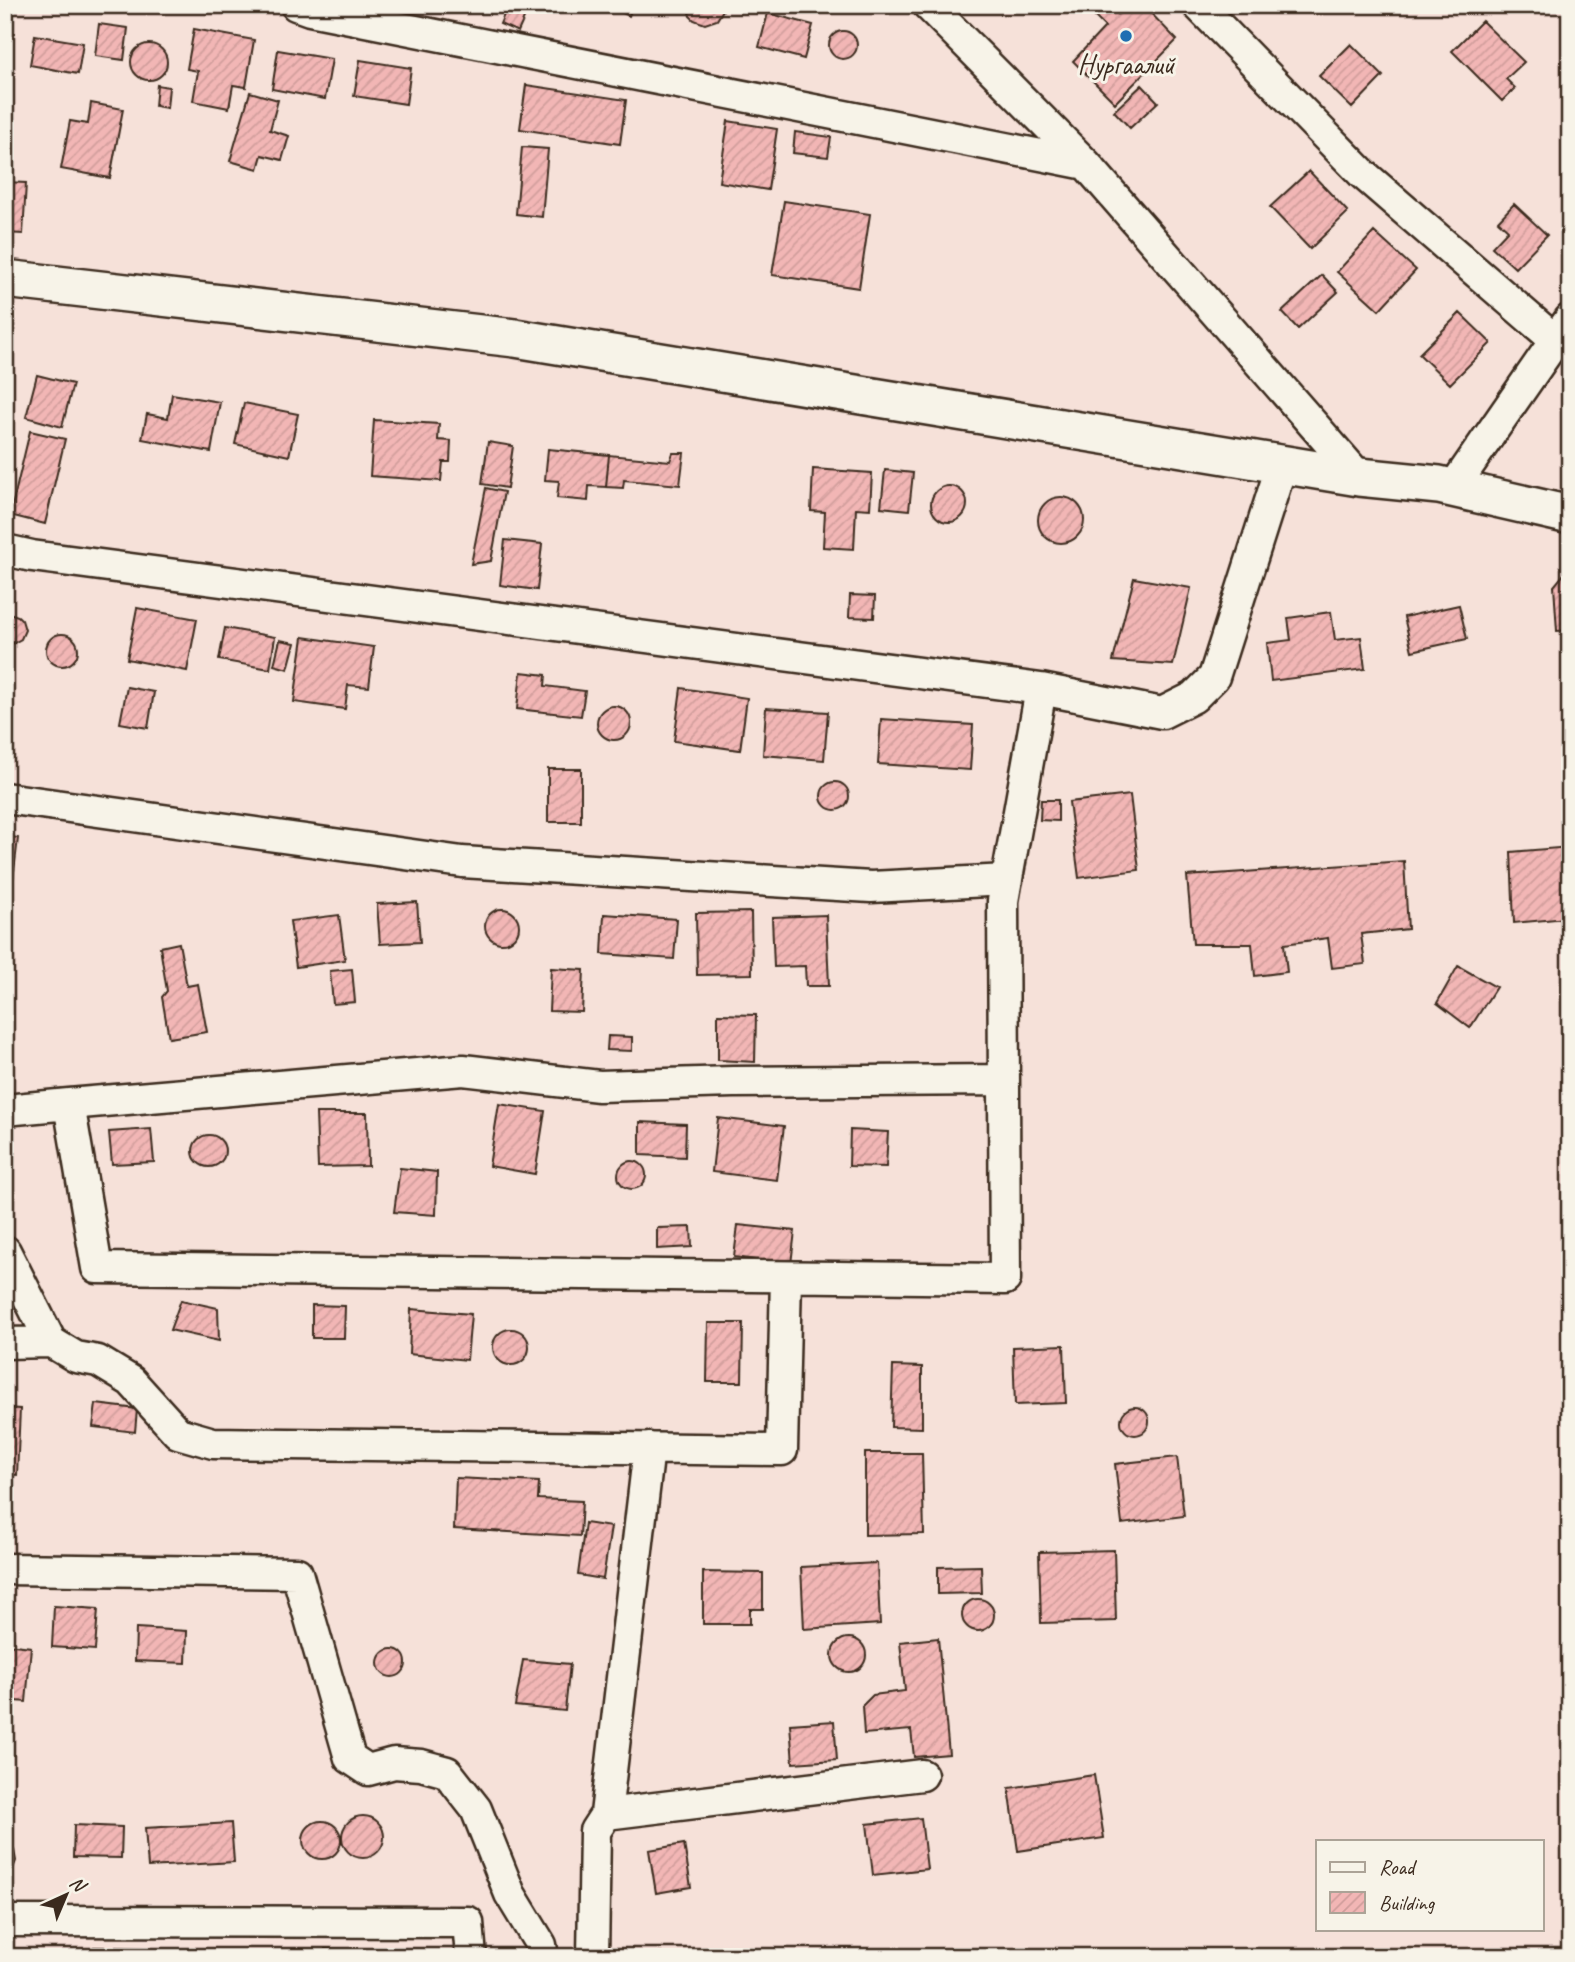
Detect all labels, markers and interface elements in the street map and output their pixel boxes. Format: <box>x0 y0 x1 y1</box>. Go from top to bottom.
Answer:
marker: Нургаалий <box>1118 28 1134 44</box>
place label: Нургаалий <box>1078 47 1176 82</box>
legend <box>1316 1840 1544 1930</box>
text: Road <box>1379 1854 1418 1880</box>
north arrow <box>32 1860 102 1930</box>
text: N <box>65 1871 92 1898</box>
text: Building <box>1379 1890 1436 1916</box>

